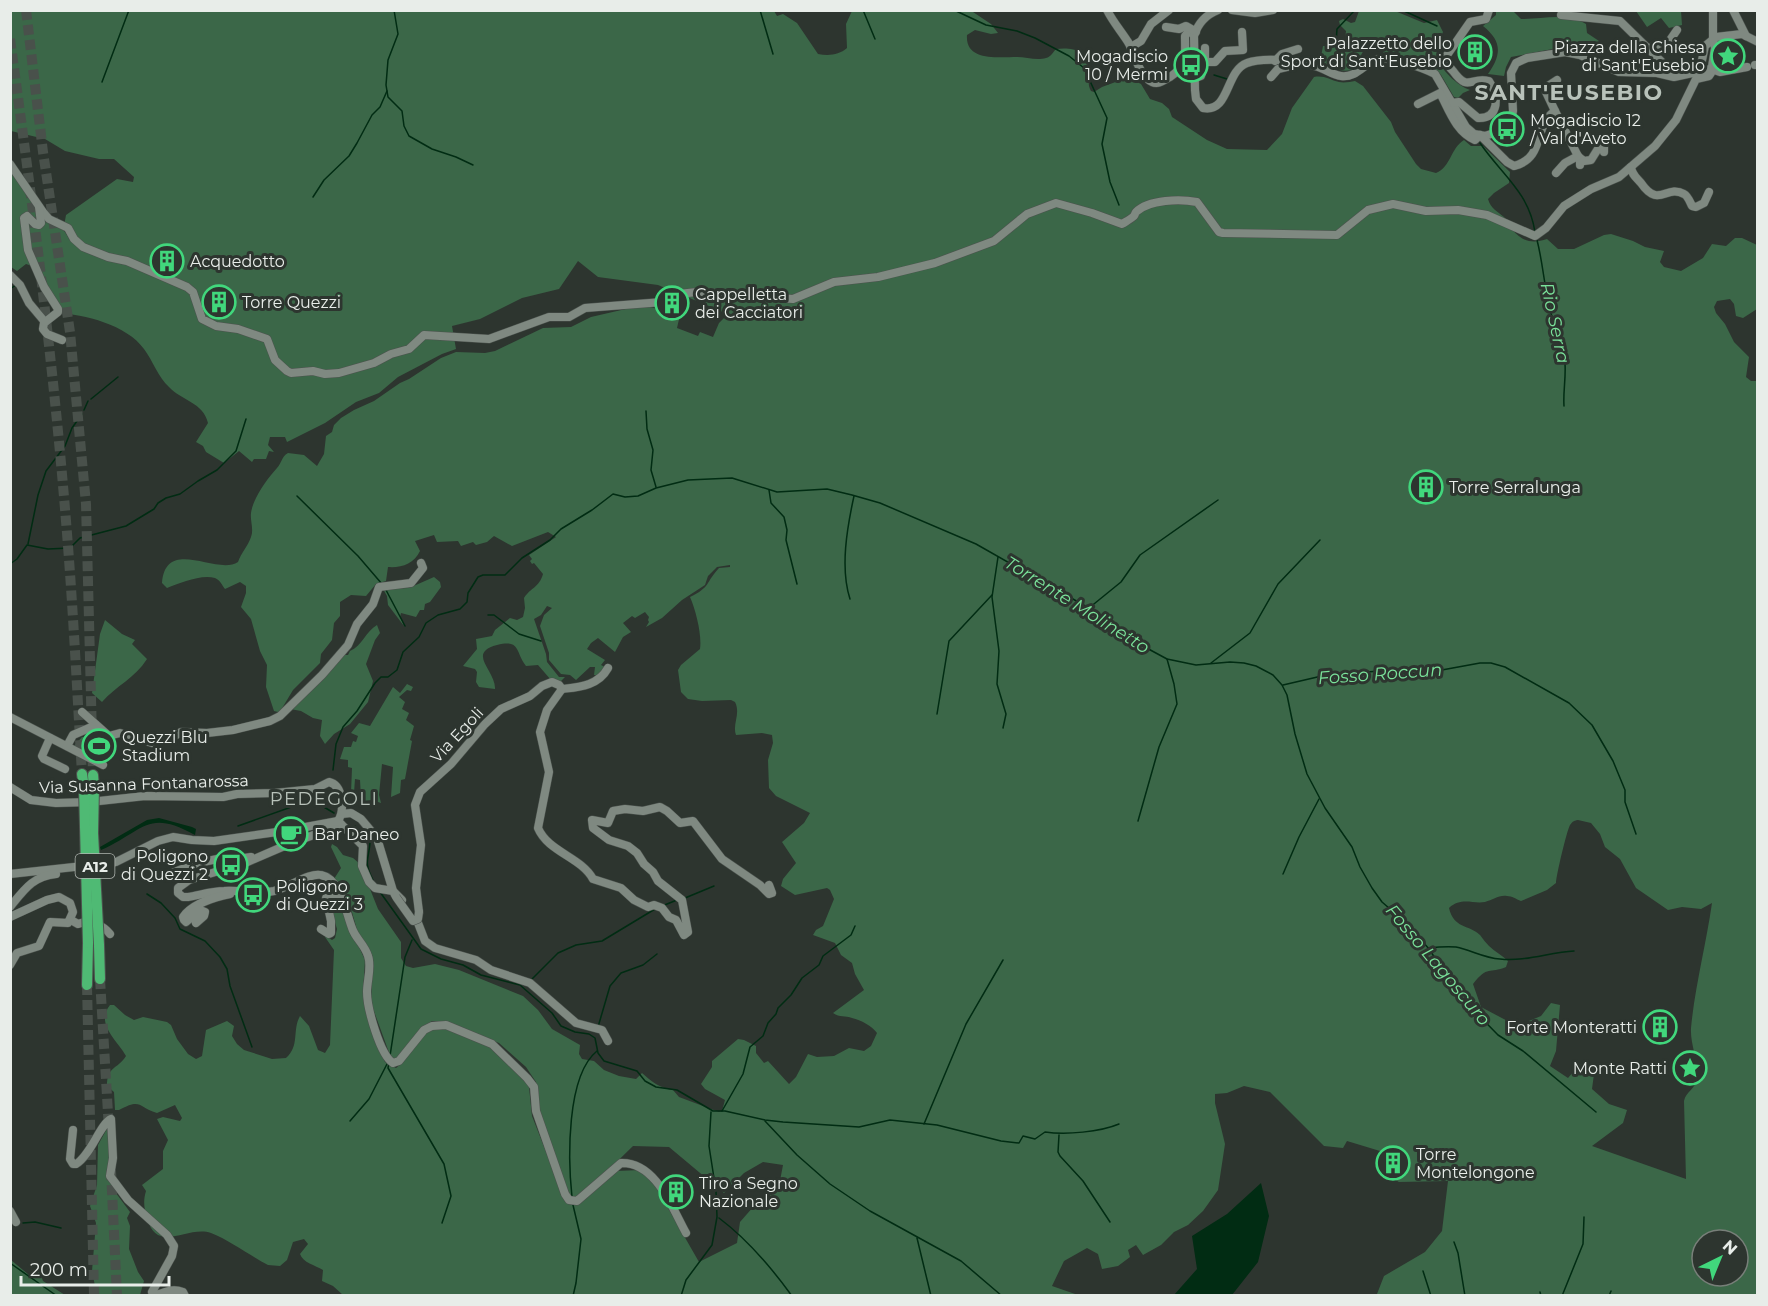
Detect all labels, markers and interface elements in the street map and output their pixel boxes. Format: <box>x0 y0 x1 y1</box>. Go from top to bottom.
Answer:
place label: Palazzetto dello Sport di Sant'Eusebio <box>1281 34 1452 71</box>
building icon: Palazzetto dello Sport di Sant'Eusebio <box>1457 34 1493 70</box>
place label: Piazza della Chiesa di Sant'Eusebio <box>1554 38 1705 75</box>
place icon: Piazza della Chiesa di Sant'Eusebio <box>1710 38 1746 74</box>
place label: Mogadiscio 10 / Mermi <box>1076 47 1168 84</box>
bus stop icon: Mogadiscio 10 / Mermi <box>1173 47 1209 83</box>
district label: SANT'EUSEBIO <box>1474 79 1664 106</box>
bus stop icon: Mogadiscio 12 / Val d'Aveto <box>1489 111 1525 147</box>
place label: Mogadiscio 12 / Val d'Aveto <box>1529 111 1641 148</box>
building icon: Acquedotto <box>149 243 185 279</box>
place label: Acquedotto <box>190 252 285 271</box>
water label: Rio Serra <box>1536 281 1574 365</box>
building icon: Torre Quezzi <box>201 284 237 320</box>
building icon: Cappelletta dei Cacciatori <box>654 285 690 321</box>
place label: Cappelletta dei Cacciatori <box>695 285 803 322</box>
place label: Torre Quezzi <box>242 293 341 312</box>
building icon: Torre Serralunga <box>1408 469 1444 505</box>
place label: Torre Serralunga <box>1449 478 1581 497</box>
water label: Torrente Molinetto <box>1000 551 1154 659</box>
water label: Fosso Roccun <box>1317 659 1443 689</box>
street label: Via Egoli <box>427 703 487 767</box>
sports icon: Quezzi Blu Stadium <box>81 728 117 764</box>
place label: Quezzi Blu Stadium <box>122 728 208 765</box>
street label: Via Susanna Fontanarossa <box>39 771 249 797</box>
district label: PEDEGOLI <box>270 788 378 810</box>
cafe icon: Bar Daneo <box>273 816 309 852</box>
place label: Bar Daneo <box>314 825 399 844</box>
place label: Poligono di Quezzi 2 <box>121 847 208 884</box>
bus stop icon: Poligono di Quezzi 2 <box>213 847 249 883</box>
road number: A12 <box>76 854 115 878</box>
bus stop icon: Poligono di Quezzi 3 <box>235 877 271 913</box>
place label: Poligono di Quezzi 3 <box>276 877 363 914</box>
water label: Fosso Lagoscuro <box>1381 900 1495 1030</box>
building icon: Forte Monteratti <box>1642 1009 1678 1045</box>
place label: Forte Monteratti <box>1506 1018 1637 1037</box>
place icon: Monte Ratti <box>1672 1050 1708 1086</box>
place label: Monte Ratti <box>1573 1059 1667 1078</box>
building icon: Torre Montelongone <box>1375 1145 1411 1181</box>
place label: Torre Montelongone <box>1416 1145 1535 1182</box>
building icon: Tiro a Segno Nazionale <box>658 1174 694 1210</box>
place label: Tiro a Segno Nazionale <box>699 1174 798 1211</box>
north arrow <box>1690 1228 1750 1288</box>
text: N <box>1719 1236 1741 1259</box>
scale bar <box>21 1249 170 1287</box>
text: 200 m <box>30 1259 88 1281</box>

